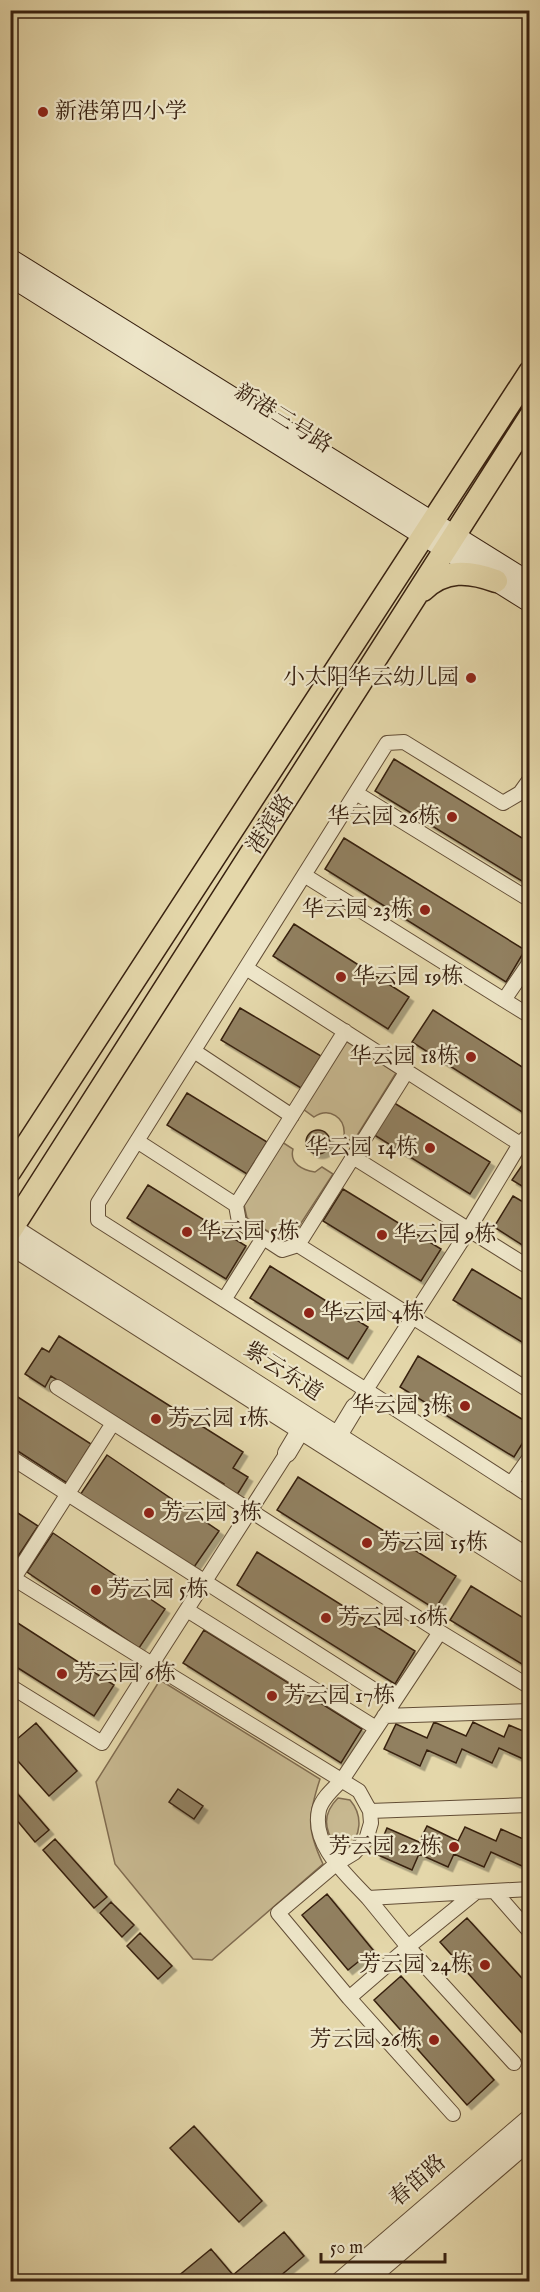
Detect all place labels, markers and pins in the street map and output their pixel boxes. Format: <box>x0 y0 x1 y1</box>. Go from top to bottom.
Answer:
place label: 新港第四小学 <box>55 98 187 126</box>
marker: 新港第四小学 <box>36 105 50 119</box>
place label: 小太阳华云幼儿园 <box>283 664 459 692</box>
marker: 小太阳华云幼儿园 <box>464 671 478 685</box>
place label: 华云园 26栋 <box>328 803 440 831</box>
marker: 华云园 26栋 <box>445 810 459 824</box>
place label: 华云园 23栋 <box>302 896 413 924</box>
marker: 华云园 23栋 <box>418 903 432 917</box>
place label: 华云园 19栋 <box>353 963 464 991</box>
marker: 华云园 19栋 <box>334 970 348 984</box>
place label: 华云园 18栋 <box>349 1043 459 1071</box>
marker: 华云园 18栋 <box>464 1050 478 1064</box>
place label: 华云园 14栋 <box>306 1134 418 1162</box>
marker: 华云园 14栋 <box>423 1141 437 1155</box>
place label: 华云园 5栋 <box>199 1218 300 1246</box>
place label: 华云园 9栋 <box>394 1221 496 1249</box>
marker: 华云园 5栋 <box>180 1225 194 1239</box>
marker: 华云园 9栋 <box>375 1228 389 1242</box>
place label: 华云园 4栋 <box>321 1299 425 1327</box>
marker: 华云园 4栋 <box>302 1306 316 1320</box>
place label: 华云园 3栋 <box>352 1392 453 1420</box>
marker: 华云园 3栋 <box>458 1399 472 1413</box>
place label: 芳云园 1栋 <box>168 1405 269 1433</box>
marker: 芳云园 1栋 <box>149 1412 163 1426</box>
place label: 芳云园 3栋 <box>161 1499 262 1527</box>
marker: 芳云园 3栋 <box>142 1506 156 1520</box>
place label: 芳云园 15栋 <box>379 1529 488 1557</box>
marker: 芳云园 15栋 <box>360 1536 374 1550</box>
place label: 芳云园 5栋 <box>108 1576 209 1604</box>
marker: 芳云园 5栋 <box>89 1583 103 1597</box>
place label: 芳云园 16栋 <box>338 1604 448 1632</box>
marker: 芳云园 16栋 <box>319 1611 333 1625</box>
place label: 芳云园 6栋 <box>74 1660 176 1688</box>
marker: 芳云园 6栋 <box>55 1667 69 1681</box>
place label: 芳云园 17栋 <box>284 1682 395 1710</box>
marker: 芳云园 17栋 <box>265 1689 279 1703</box>
place label: 芳云园 22栋 <box>329 1833 442 1861</box>
marker: 芳云园 22栋 <box>447 1840 461 1854</box>
place label: 芳云园 24栋 <box>359 1951 473 1979</box>
marker: 芳云园 24栋 <box>478 1958 492 1972</box>
place label: 芳云园 26栋 <box>310 2026 422 2054</box>
marker: 芳云园 26栋 <box>427 2033 441 2047</box>

